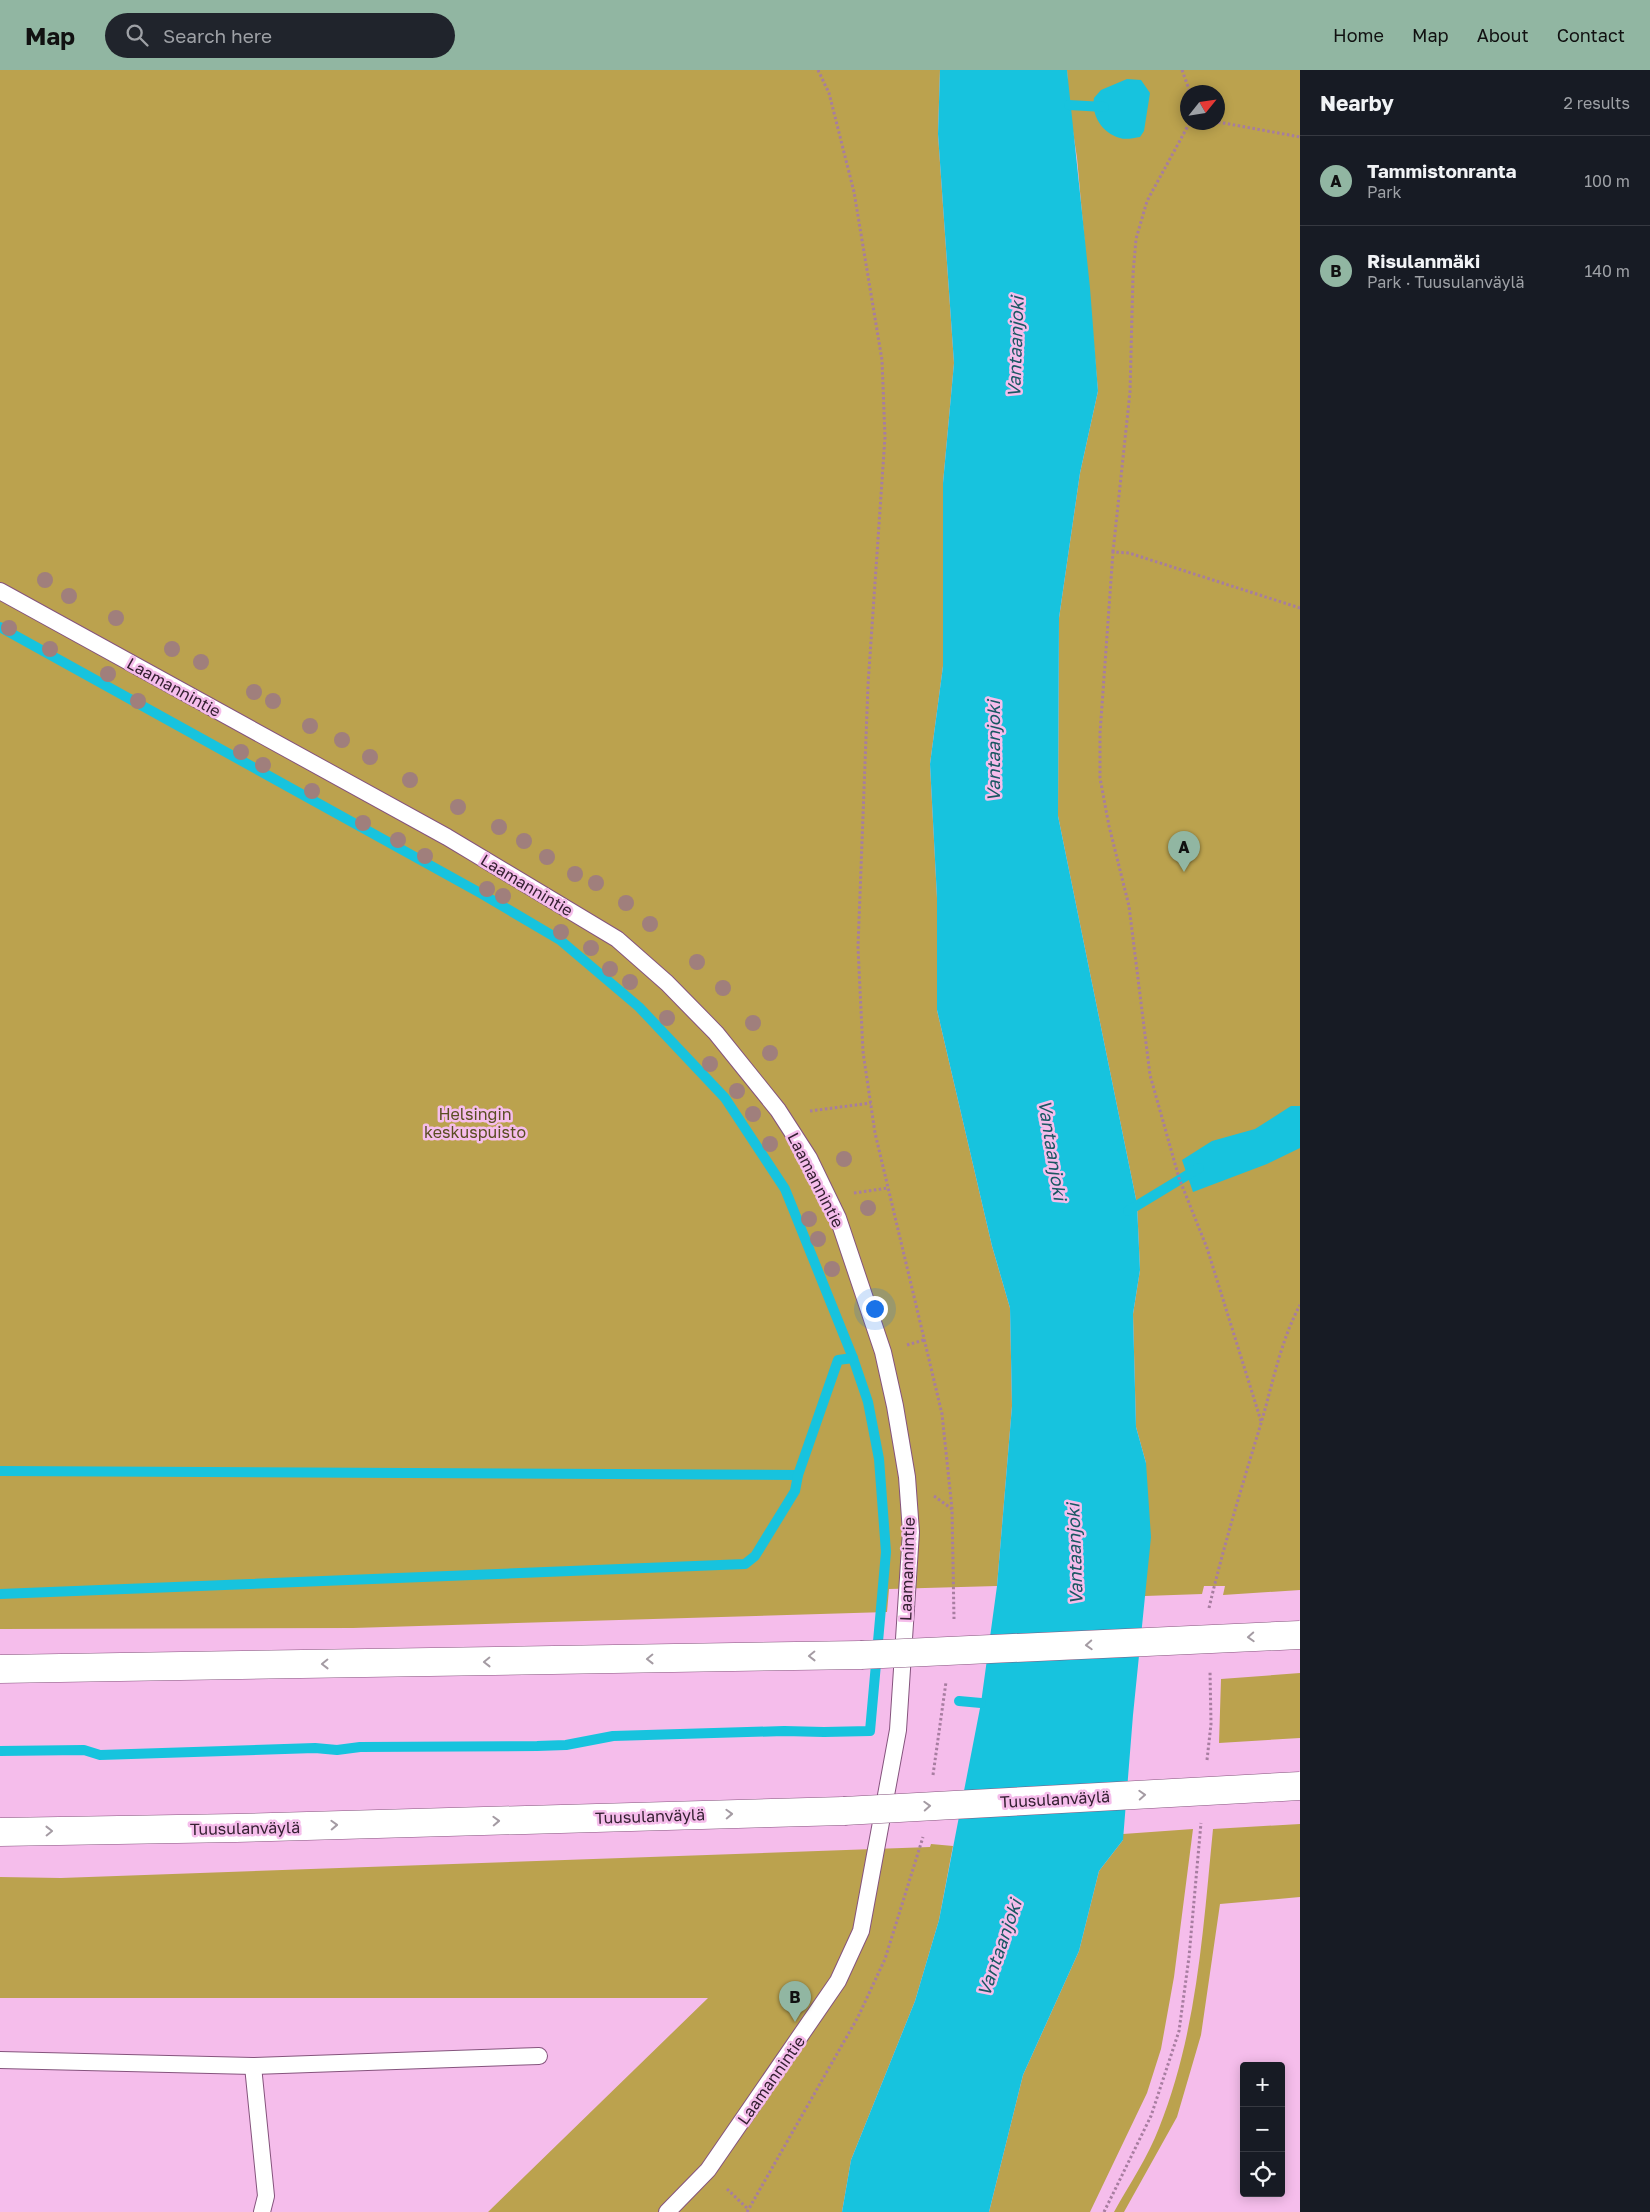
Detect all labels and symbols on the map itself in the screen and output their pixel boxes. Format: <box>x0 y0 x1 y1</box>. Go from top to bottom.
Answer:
north arrow <box>1180 85 1225 130</box>
water label: Vantaanjoki <box>1002 294 1028 398</box>
street label: Laamannintie <box>124 653 224 721</box>
water label: Vantaanjoki <box>982 698 1004 802</box>
pin: A <box>1168 831 1200 872</box>
street label: Laamannintie <box>477 850 577 920</box>
water label: Vantaanjoki <box>1034 1098 1072 1204</box>
park label: Helsingin keskuspuisto <box>424 1104 526 1142</box>
street label: Laamannintie <box>783 1129 849 1231</box>
your location <box>862 1296 888 1322</box>
water label: Vantaanjoki <box>1061 1501 1087 1605</box>
street label: Laamannintie <box>895 1517 919 1621</box>
one-way arrow <box>1247 1632 1255 1643</box>
one-way arrow <box>1085 1640 1092 1650</box>
one-way arrow <box>808 1651 816 1661</box>
one-way arrow <box>646 1654 654 1664</box>
one-way arrow <box>483 1656 491 1667</box>
one-way arrow <box>321 1659 328 1669</box>
street label: Tuusulanväylä <box>999 1786 1111 1812</box>
one-way arrow <box>1138 1789 1146 1800</box>
one-way arrow <box>924 1801 932 1812</box>
street label: Tuusulanväylä <box>595 1804 705 1828</box>
one-way arrow <box>725 1809 733 1819</box>
one-way arrow <box>492 1815 500 1826</box>
street label: Tuusulanväylä <box>190 1817 300 1839</box>
one-way arrow <box>330 1820 338 1831</box>
one-way arrow <box>45 1826 53 1836</box>
water label: Vantaanjoki <box>972 1894 1027 1999</box>
pin: B <box>779 1981 811 2022</box>
street label: Laamannintie <box>733 2032 809 2128</box>

